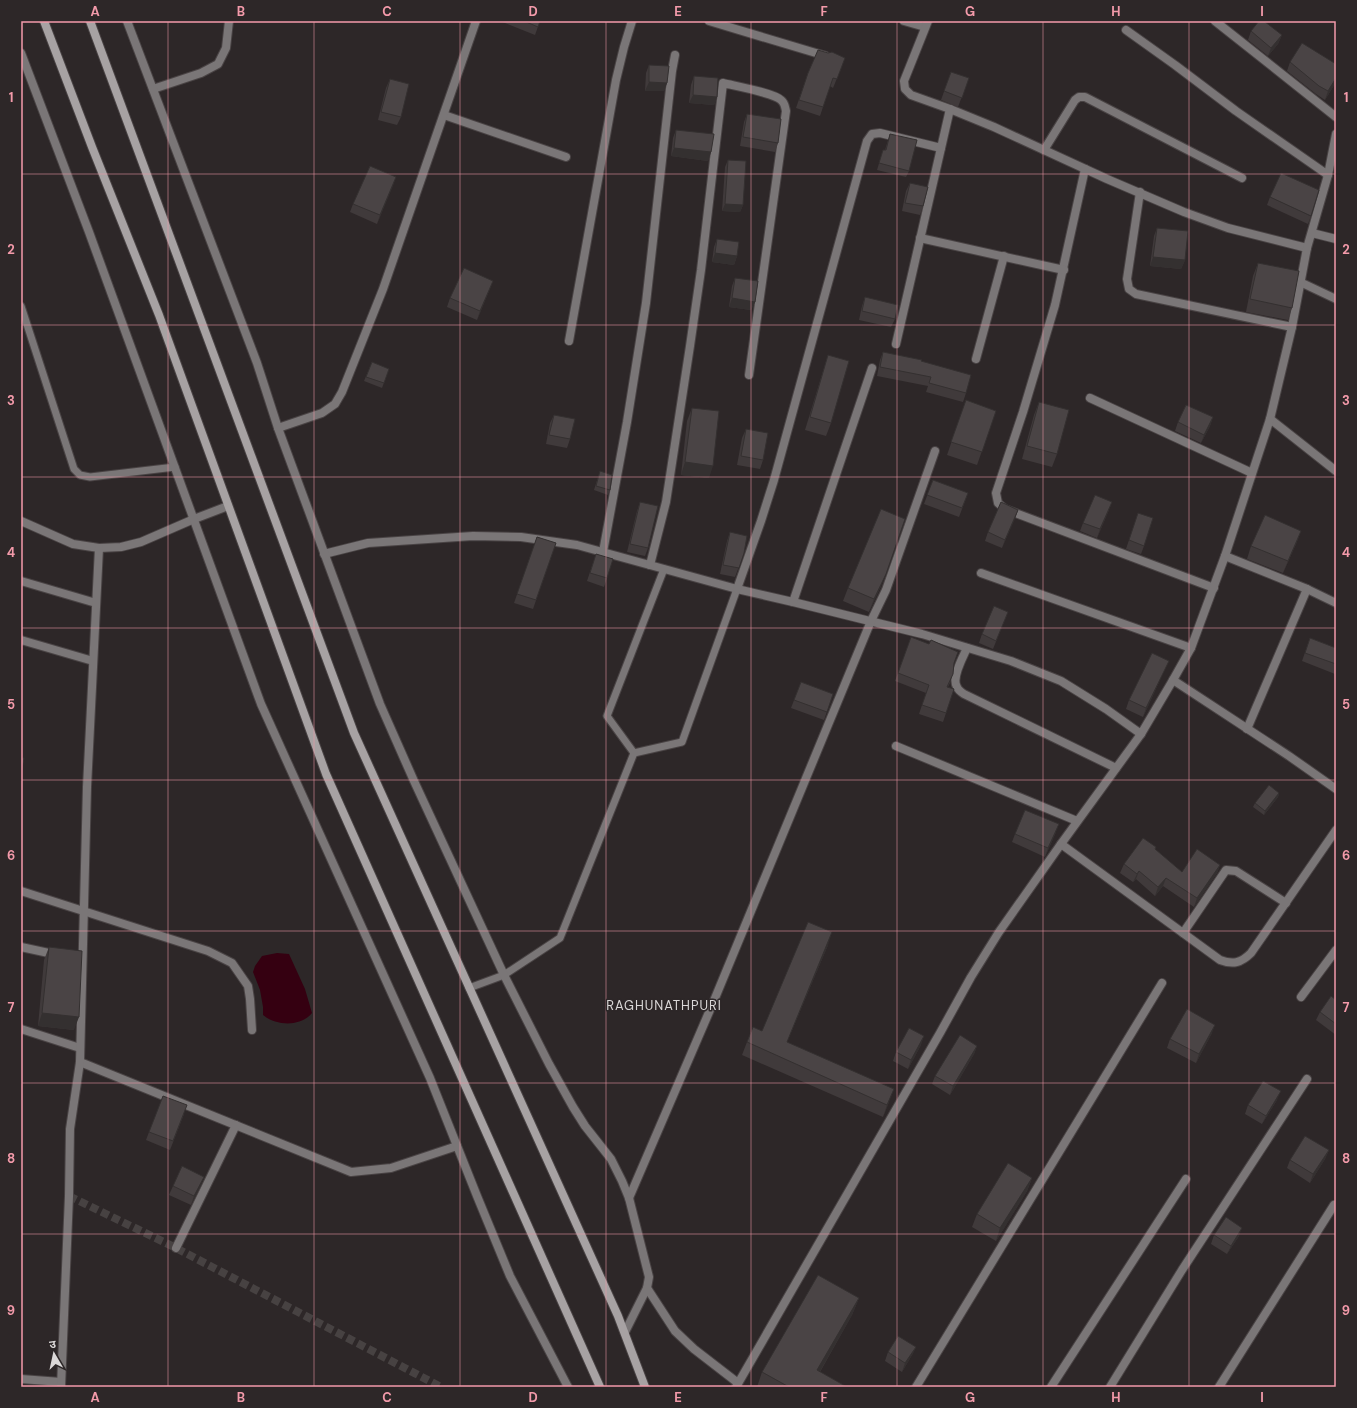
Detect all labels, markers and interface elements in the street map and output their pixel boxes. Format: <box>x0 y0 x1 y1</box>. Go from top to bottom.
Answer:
text: A <box>90 3 100 20</box>
text: B <box>237 3 245 20</box>
text: C <box>382 3 392 20</box>
text: D <box>528 3 538 20</box>
text: E <box>674 3 682 20</box>
text: F <box>820 3 828 20</box>
text: G <box>965 3 975 20</box>
text: H <box>1111 3 1121 20</box>
text: I <box>1260 3 1264 20</box>
text: 1 <box>9 89 13 106</box>
text: 1 <box>1344 89 1348 106</box>
text: 2 <box>7 241 15 258</box>
text: 2 <box>1342 241 1350 258</box>
text: 3 <box>7 392 15 409</box>
text: 3 <box>1342 392 1350 409</box>
text: 4 <box>7 544 15 561</box>
text: 4 <box>1342 544 1350 561</box>
text: 5 <box>7 696 15 713</box>
text: 5 <box>1342 696 1350 713</box>
text: 6 <box>7 847 15 864</box>
text: 6 <box>1342 847 1350 864</box>
district label: RAGHUNATHPURI <box>606 997 722 1014</box>
text: 7 <box>8 999 15 1016</box>
text: 7 <box>1343 999 1350 1016</box>
text: 8 <box>7 1150 15 1167</box>
text: 8 <box>1342 1150 1350 1167</box>
text: 9 <box>7 1302 15 1319</box>
text: 9 <box>1342 1302 1350 1319</box>
north arrow <box>34 1334 74 1374</box>
text: उ <box>48 1337 57 1352</box>
text: A <box>90 1389 100 1406</box>
text: B <box>237 1389 245 1406</box>
text: C <box>382 1389 392 1406</box>
text: D <box>528 1389 538 1406</box>
text: E <box>674 1389 682 1406</box>
text: F <box>820 1389 828 1406</box>
text: G <box>965 1389 975 1406</box>
text: H <box>1111 1389 1121 1406</box>
text: I <box>1260 1389 1264 1406</box>

